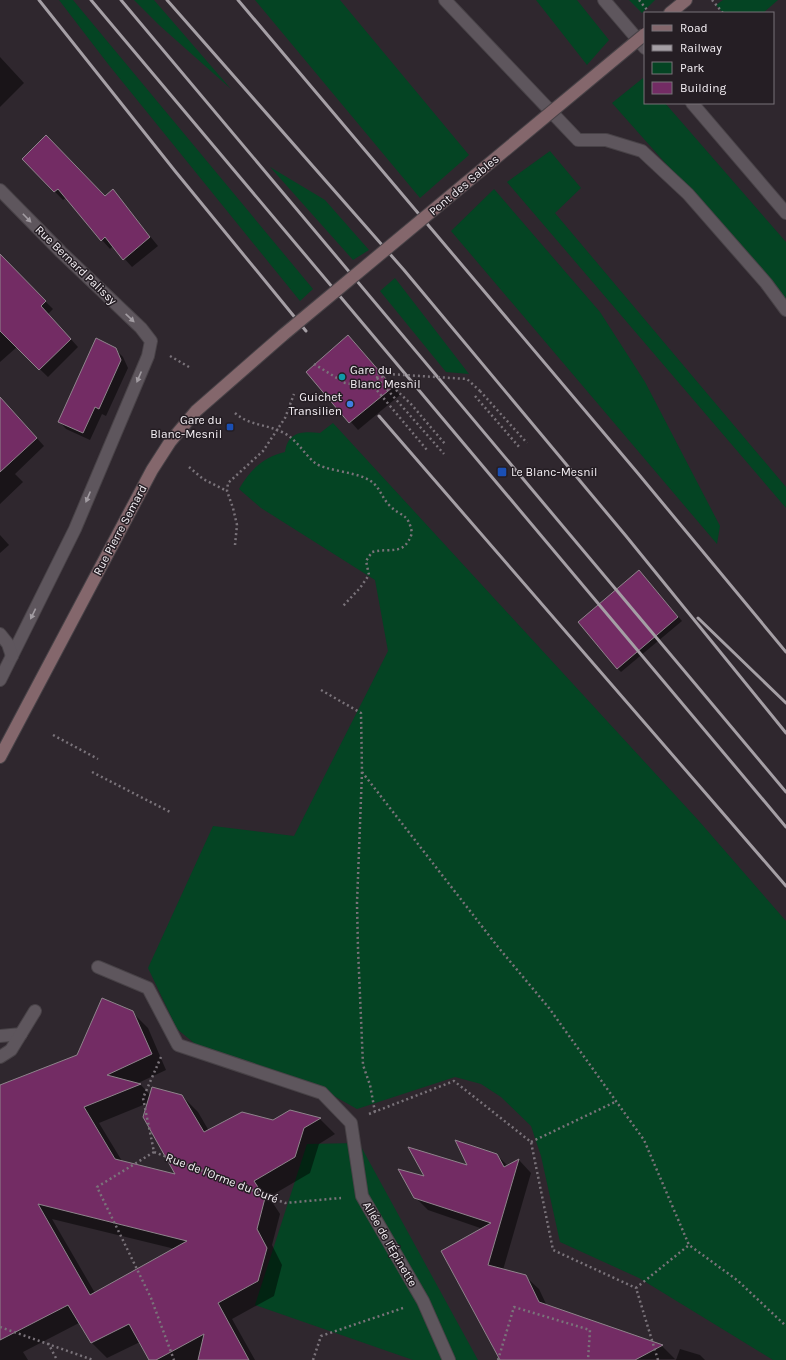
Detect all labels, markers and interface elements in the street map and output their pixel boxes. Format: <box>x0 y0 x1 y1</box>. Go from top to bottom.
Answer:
legend <box>644 12 774 104</box>
text: Road <box>680 21 708 35</box>
text: Railway <box>680 41 722 55</box>
text: Park <box>680 61 705 75</box>
text: Building <box>680 81 727 95</box>
street label: Pont des Sables <box>426 152 502 218</box>
one-way arrow <box>22 213 32 223</box>
street label: Rue Bernard Palissy <box>32 222 120 308</box>
one-way arrow <box>126 313 135 322</box>
place label: Gare du Blanc Mesnil <box>350 363 421 391</box>
one-way arrow <box>136 372 142 383</box>
marker: Gare du Blanc Mesnil <box>337 372 347 382</box>
place label: Guichet Transilien <box>288 390 342 418</box>
marker: Guichet Transilien <box>345 399 355 409</box>
place label: Gare du Blanc-Mesnil <box>150 413 222 441</box>
marker: Gare du Blanc-Mesnil <box>225 422 235 432</box>
place label: Le Blanc-Mesnil <box>511 465 597 479</box>
marker: Le Blanc-Mesnil <box>496 466 508 478</box>
street label: Rue Pierre Semard <box>90 482 150 578</box>
one-way arrow <box>85 491 91 502</box>
one-way arrow <box>30 609 36 620</box>
street label: Rue de l'Orme du Curé <box>164 1150 280 1206</box>
street label: Allée de l'Épinette <box>360 1199 421 1289</box>

